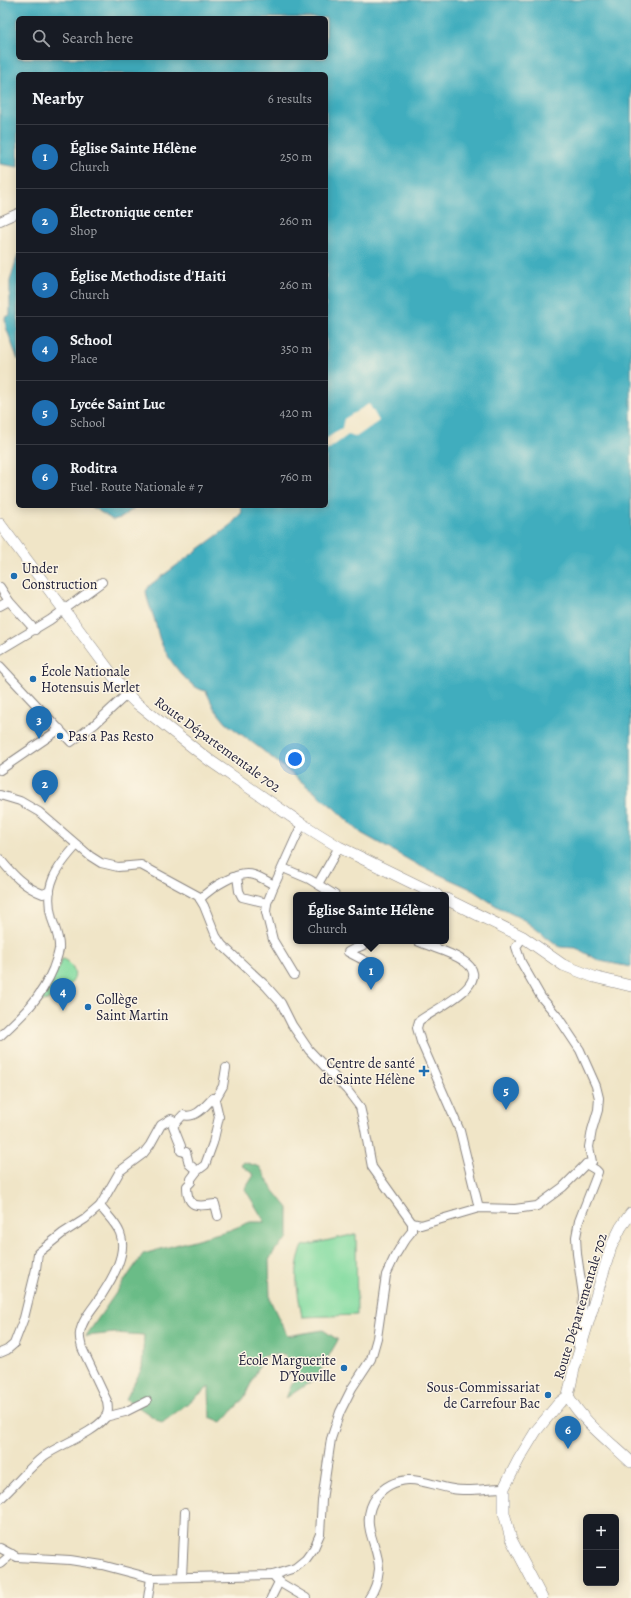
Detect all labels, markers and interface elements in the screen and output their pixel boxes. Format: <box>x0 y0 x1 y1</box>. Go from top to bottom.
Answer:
search box <box>16 16 328 60</box>
icon: search <box>30 27 52 49</box>
text: Search here <box>62 28 133 48</box>
text: Nearby <box>32 87 83 110</box>
text: 6 results <box>268 90 312 107</box>
text: Église Sainte Hélène <box>70 138 197 158</box>
text: 1 <box>43 148 47 165</box>
text: 250 m <box>280 148 312 165</box>
text: Church <box>70 158 109 175</box>
text: Électronique center <box>70 202 193 222</box>
text: 2 <box>42 212 48 229</box>
text: 260 m <box>279 212 312 229</box>
text: Shop <box>70 222 97 239</box>
text: Église Methodiste d'Haiti <box>70 266 226 286</box>
text: 3 <box>42 276 48 293</box>
text: 260 m <box>279 276 312 293</box>
text: Church <box>70 286 109 303</box>
text: School <box>70 330 112 350</box>
text: 4 <box>42 340 48 357</box>
text: 350 m <box>281 340 312 357</box>
text: Place <box>70 350 98 367</box>
text: Lycée Saint Luc <box>70 394 165 414</box>
text: 5 <box>42 404 48 421</box>
text: 420 m <box>280 404 312 421</box>
text: School <box>70 414 105 431</box>
text: Roditra <box>70 458 118 478</box>
text: 6 <box>42 468 48 485</box>
text: 760 m <box>280 468 312 485</box>
text: Fuel · Route Nationale # 7 <box>70 478 203 495</box>
place label: Under Construction <box>22 559 98 594</box>
marker: Under Construction <box>9 571 19 581</box>
place label: École Nationale Hotensuis Merlet <box>41 662 140 697</box>
marker: École Nationale Hotensuis Merlet <box>28 674 38 684</box>
street label: Route Départementale 702 <box>151 692 285 797</box>
pin: 3 <box>26 706 52 739</box>
place label: Pas a Pas Resto <box>68 727 154 746</box>
marker: Pas a Pas Resto <box>55 731 65 741</box>
your location <box>285 749 305 769</box>
pin: 2 <box>32 770 58 803</box>
popup <box>293 892 449 944</box>
text: Église Sainte Hélène <box>308 900 434 920</box>
text: Church <box>308 920 347 937</box>
pin: 1 <box>358 957 384 990</box>
pin: 4 <box>50 978 76 1011</box>
place label: Collège Saint Martin <box>96 990 169 1025</box>
marker: Collège Saint Martin <box>83 1002 93 1012</box>
place label: Centre de santé de Sainte Hélène <box>319 1054 415 1089</box>
marker: Centre de santé de Sainte Hélène <box>418 1065 430 1077</box>
pin: 5 <box>493 1077 519 1110</box>
street label: Route Départementale 702 <box>549 1230 612 1382</box>
place label: École Marguerite D'Youville <box>238 1351 336 1386</box>
marker: École Marguerite D'Youville <box>339 1363 349 1373</box>
place label: Sous-Commissariat de Carrefour Bac <box>426 1378 540 1413</box>
marker: Sous-Commissariat de Carrefour Bac <box>543 1390 553 1400</box>
pin: 6 <box>555 1416 581 1449</box>
map controls <box>583 1514 619 1586</box>
button: + <box>583 1514 619 1550</box>
button: − <box>583 1550 619 1586</box>

